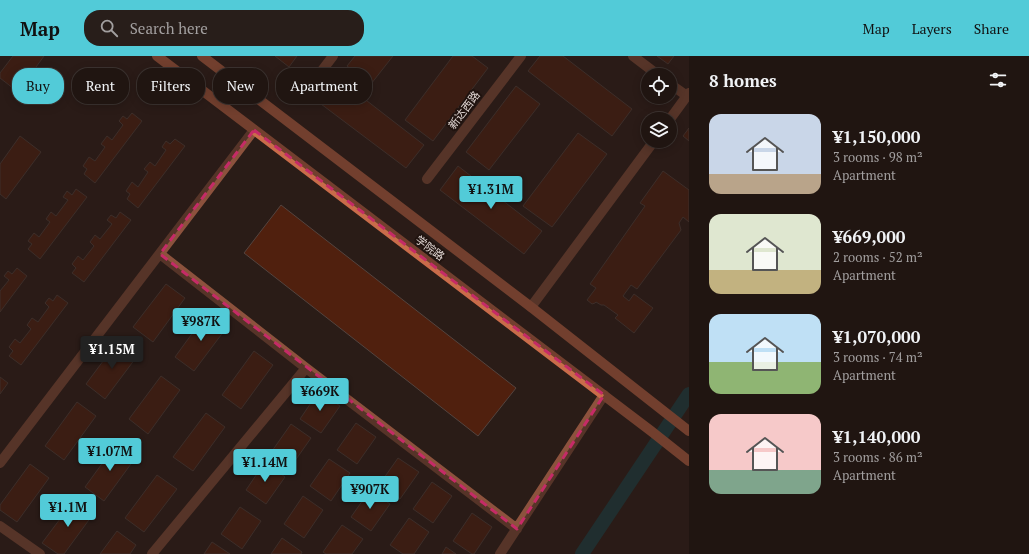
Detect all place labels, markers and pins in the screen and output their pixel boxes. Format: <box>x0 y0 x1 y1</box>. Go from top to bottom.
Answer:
pin: ¥1.31M <box>458 176 524 210</box>
pin: ¥987K <box>173 308 229 342</box>
pin: ¥1.15M <box>79 336 145 370</box>
pin: ¥669K <box>292 378 348 412</box>
pin: ¥1.07M <box>77 438 143 472</box>
pin: ¥1.14M <box>232 449 298 483</box>
pin: ¥907K <box>342 476 398 510</box>
pin: ¥1.1M <box>40 494 96 528</box>

